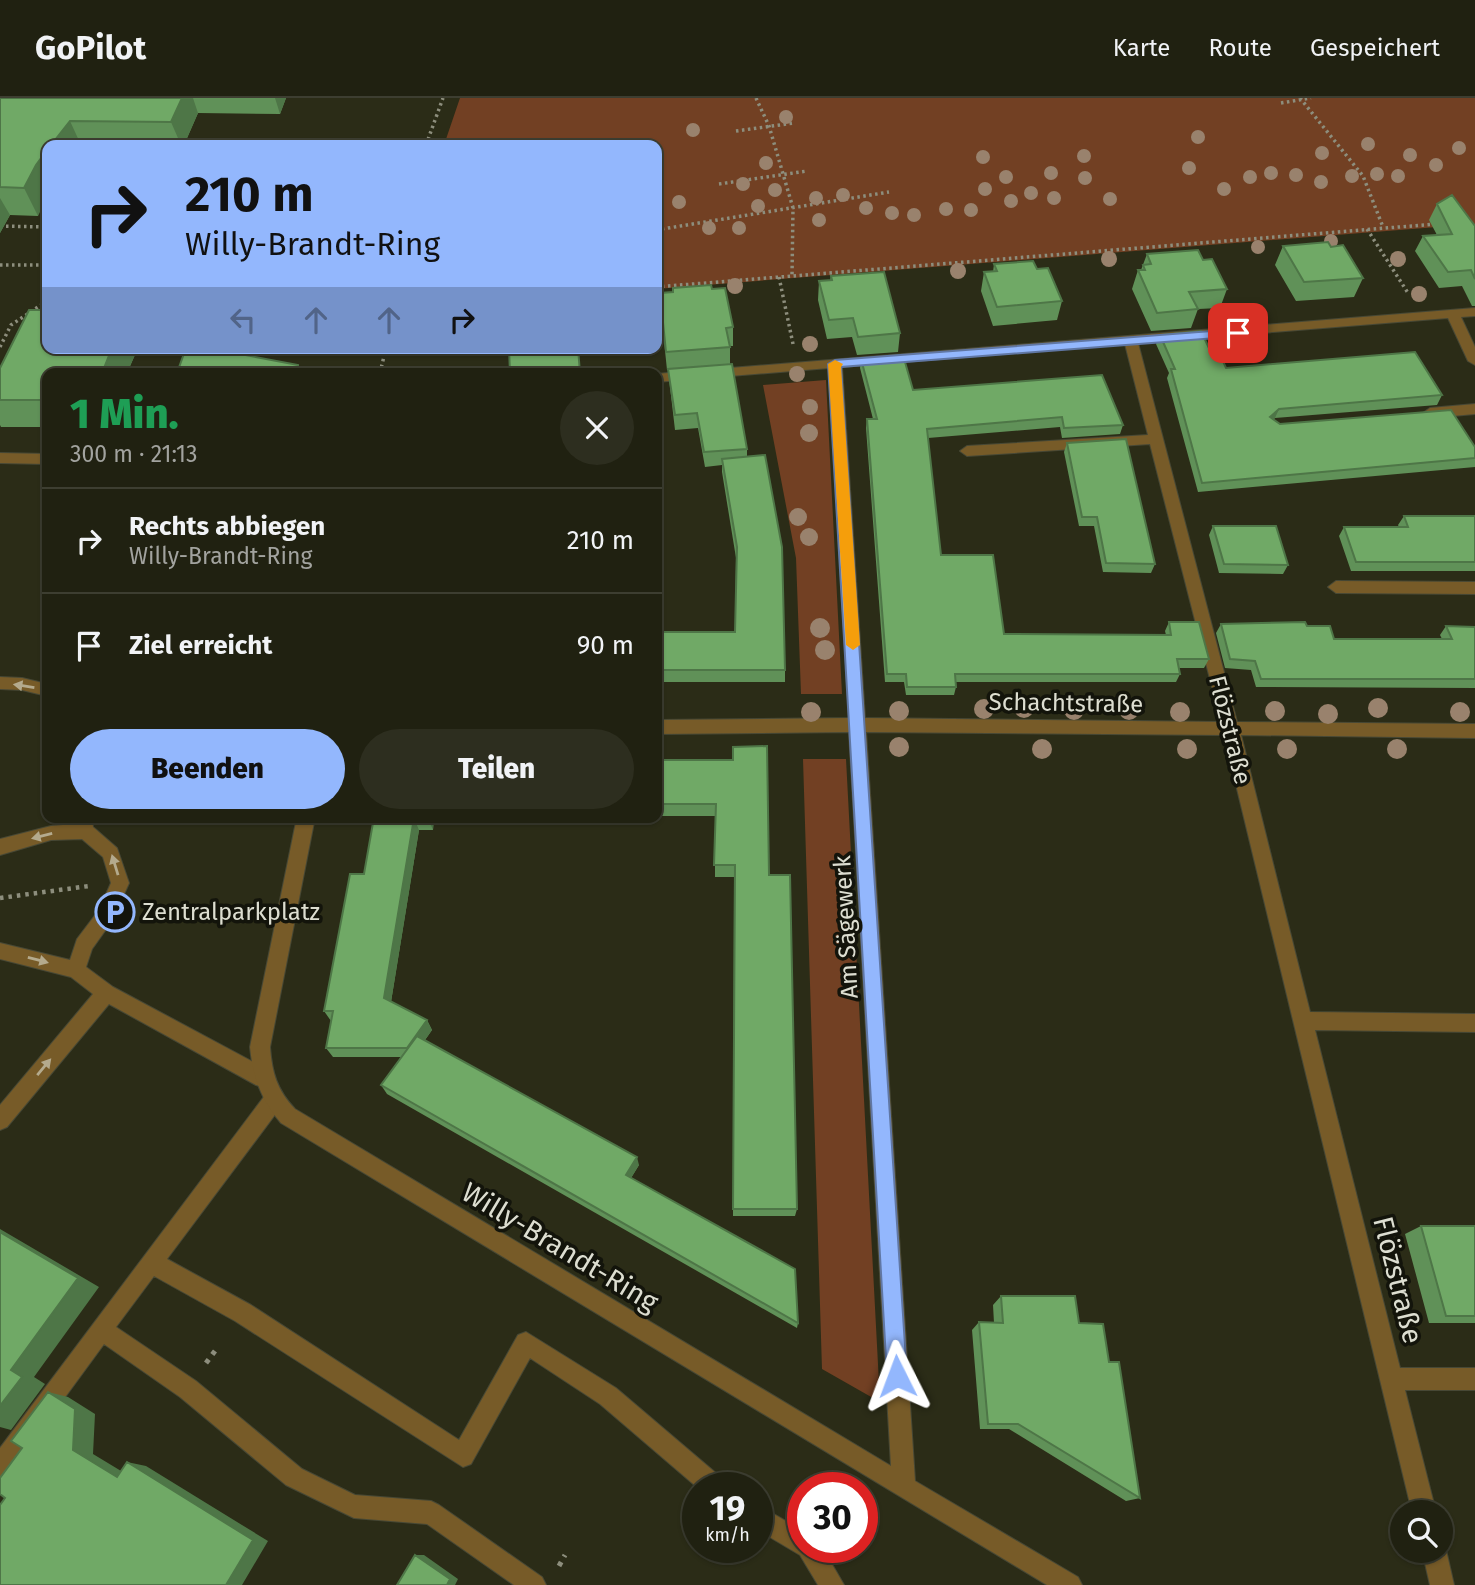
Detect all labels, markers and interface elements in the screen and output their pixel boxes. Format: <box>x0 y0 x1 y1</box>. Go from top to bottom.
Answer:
text: GoPilot <box>35 28 146 68</box>
text: Karte <box>1113 34 1170 62</box>
text: Route <box>1208 34 1272 62</box>
text: Gespeichert <box>1310 34 1440 62</box>
text: 210 m <box>185 165 314 224</box>
icon: right <box>70 168 161 259</box>
text: Willy-Brandt-Ring <box>185 225 440 263</box>
icon: left <box>224 301 262 339</box>
icon: ahead <box>297 301 335 339</box>
icon: ahead <box>370 301 408 339</box>
icon: right <box>443 301 481 339</box>
pin <box>1208 303 1268 363</box>
icon: arrive <box>1219 314 1257 352</box>
text: 1 Min. <box>70 389 179 439</box>
button: close <box>560 391 634 465</box>
text: 300 m · 21:13 <box>70 440 197 468</box>
text: Rechts abbiegen <box>129 511 325 542</box>
icon: right <box>70 522 108 560</box>
text: 210 m <box>567 525 634 556</box>
text: Willy-Brandt-Ring <box>129 542 312 570</box>
icon: arrive <box>70 627 108 665</box>
text: Ziel erreicht <box>129 630 272 661</box>
text: 90 m <box>577 630 634 661</box>
street label: Flözstraße <box>1203 673 1257 787</box>
one-way arrow <box>13 680 35 691</box>
street label: Schachtstraße <box>988 688 1144 718</box>
button: Beenden <box>70 729 345 809</box>
button: Teilen <box>359 729 634 809</box>
one-way arrow <box>31 830 53 841</box>
one-way arrow <box>109 854 119 875</box>
street label: Am Sägewerk <box>828 854 864 999</box>
parking icon: Zentralparkplatz <box>94 891 136 933</box>
place label: Zentralparkplatz <box>142 898 320 926</box>
one-way arrow <box>28 956 49 966</box>
one-way arrow <box>36 1059 51 1076</box>
street label: Willy-Brandt-Ring <box>456 1175 665 1319</box>
street label: Flözstraße <box>1366 1213 1430 1347</box>
position arrow <box>860 1339 934 1413</box>
speed limit sign: 30 <box>787 1472 878 1563</box>
text: 19 <box>710 1487 745 1529</box>
map controls <box>1390 1500 1453 1563</box>
button: search <box>1390 1500 1453 1563</box>
text: km/h <box>705 1524 750 1546</box>

